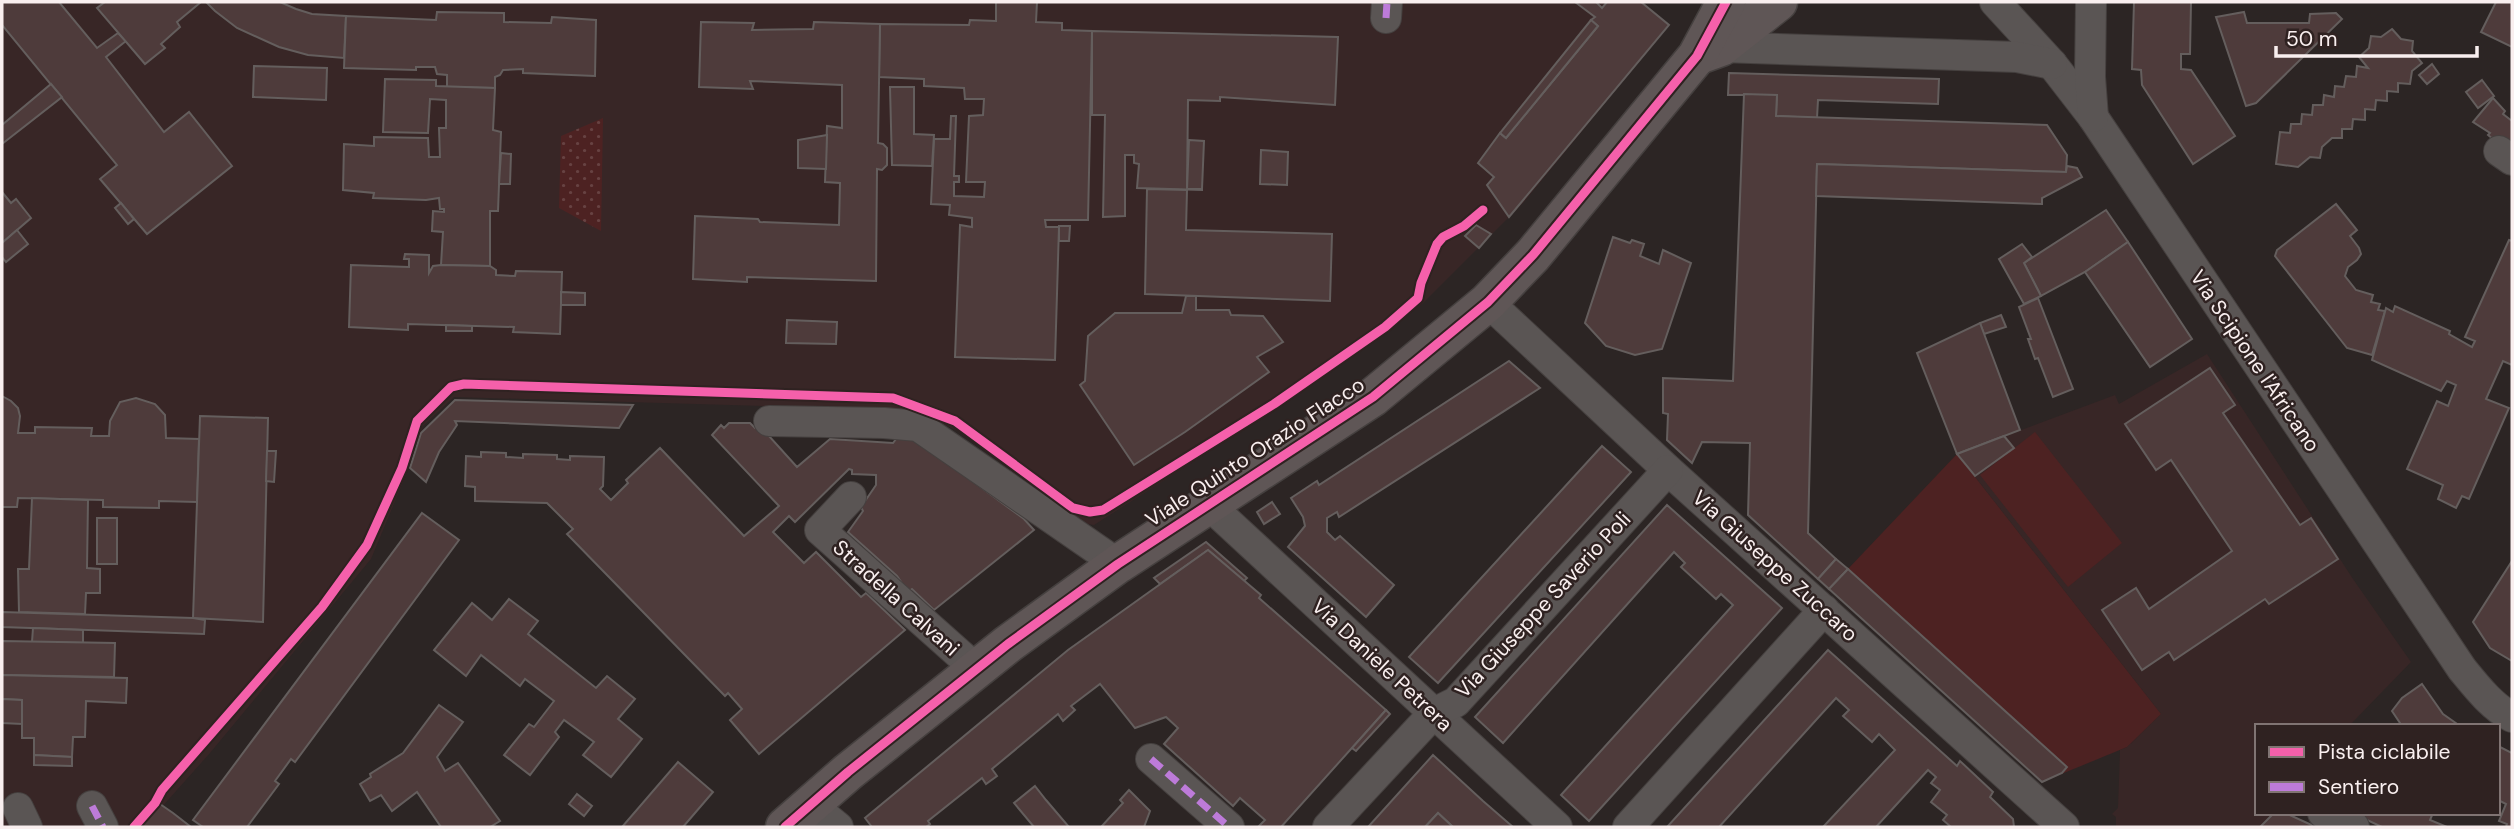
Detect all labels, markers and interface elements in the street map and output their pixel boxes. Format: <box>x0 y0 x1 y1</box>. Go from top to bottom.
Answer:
scale bar <box>2276 14 2477 58</box>
text: 50 m <box>2286 25 2337 53</box>
street label: Via Scipione l'Africano <box>2184 265 2326 457</box>
street label: Viale Quinto Orazio Flacco <box>1140 371 1370 533</box>
street label: Via Giuseppe Zuccaro <box>1686 484 1864 648</box>
street label: Via Giuseppe Saverio Poli <box>1449 506 1637 704</box>
street label: Stradella Calvani <box>827 534 965 662</box>
street label: Via Daniele Petrera <box>1306 592 1458 738</box>
legend <box>2255 724 2500 815</box>
text: Pista ciclabile <box>2318 738 2451 766</box>
text: Sentiero <box>2318 773 2399 801</box>

